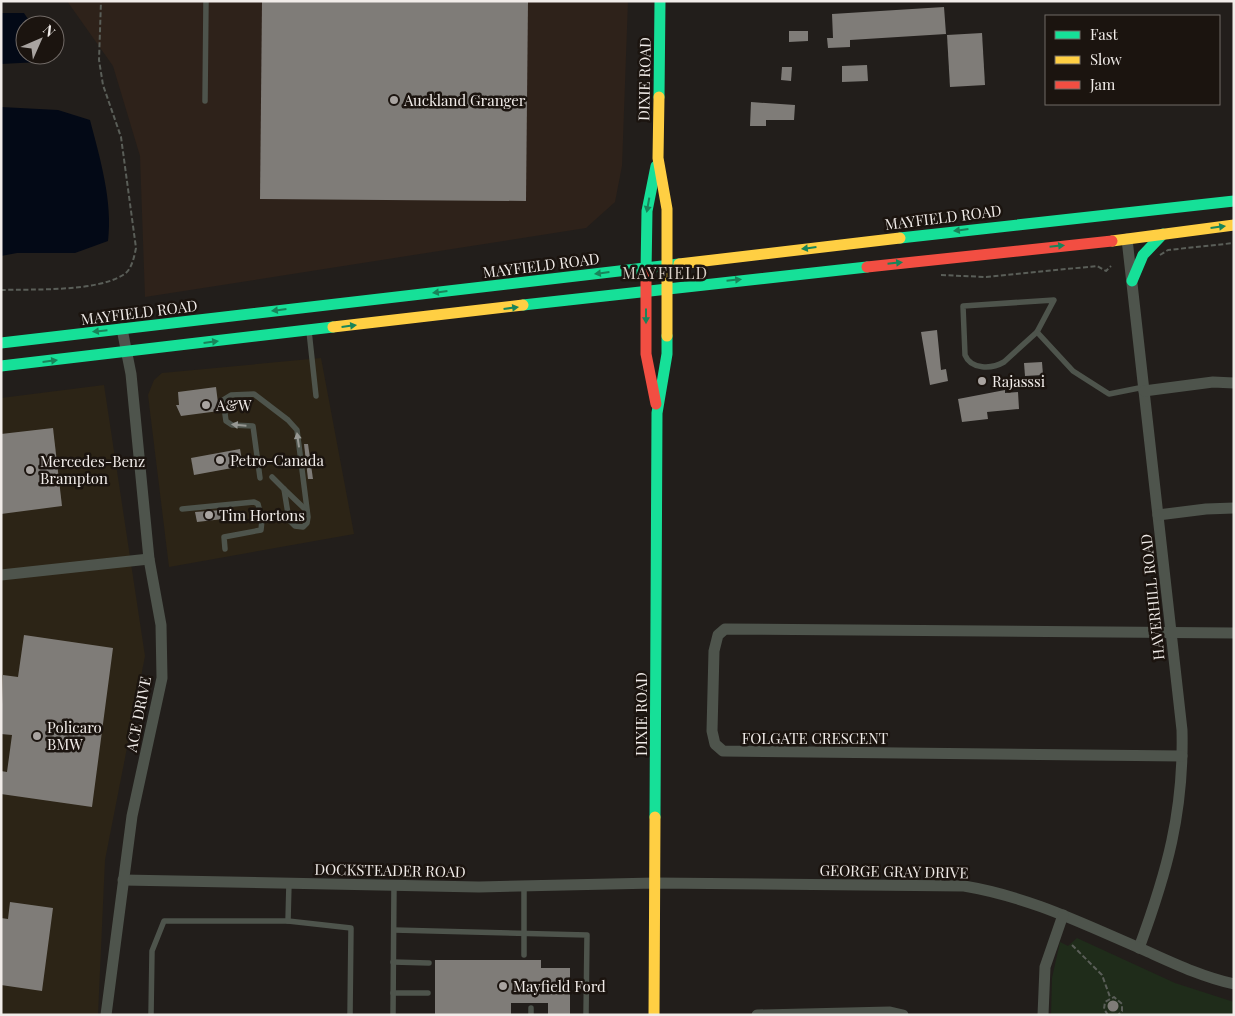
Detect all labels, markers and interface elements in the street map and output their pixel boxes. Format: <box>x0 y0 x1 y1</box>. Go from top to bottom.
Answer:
north arrow <box>15 15 65 65</box>
legend <box>1045 15 1220 105</box>
text: N <box>39 20 60 41</box>
text: Fast <box>1090 24 1119 44</box>
street label: DIXIE ROAD <box>633 37 655 121</box>
text: Slow <box>1090 49 1122 69</box>
text: Jam <box>1089 74 1116 94</box>
place label: Auckland Granger <box>403 90 526 110</box>
marker: Auckland Granger <box>388 94 400 106</box>
one-way arrow <box>644 198 652 214</box>
street label: MAYFIELD ROAD <box>884 200 1003 234</box>
one-way arrow <box>1211 223 1227 231</box>
one-way arrow <box>952 226 968 234</box>
one-way arrow <box>1049 242 1065 250</box>
one-way arrow <box>801 244 817 252</box>
street label: MAYFIELD ROAD <box>482 248 601 282</box>
one-way arrow <box>888 259 904 267</box>
district label: MAYFIELD <box>622 262 708 283</box>
one-way arrow <box>594 269 610 277</box>
one-way arrow <box>726 276 742 284</box>
one-way arrow <box>432 288 448 296</box>
street label: MAYFIELD ROAD <box>80 295 199 329</box>
one-way arrow <box>503 304 519 312</box>
one-way arrow <box>271 306 287 314</box>
one-way arrow <box>642 308 650 324</box>
one-way arrow <box>341 322 357 330</box>
one-way arrow <box>92 328 108 336</box>
one-way arrow <box>203 338 219 346</box>
one-way arrow <box>42 357 58 365</box>
place label: Rajasssi <box>992 371 1046 391</box>
marker: Rajasssi <box>976 375 988 387</box>
place label: A&W <box>215 395 252 415</box>
marker: A&W <box>200 399 212 411</box>
one-way arrow <box>231 421 247 429</box>
one-way arrow <box>294 432 302 448</box>
place label: Petro-Canada <box>230 450 325 470</box>
place label: Mercedes-Benz Brampton <box>40 451 145 488</box>
marker: Petro-Canada <box>214 454 226 466</box>
marker: Mercedes-Benz Brampton <box>24 464 36 476</box>
place label: Tim Hortons <box>219 505 305 525</box>
marker: Tim Hortons <box>203 509 215 521</box>
street label: HAVERHILL ROAD <box>1135 533 1169 661</box>
street label: DIXIE ROAD <box>631 672 651 756</box>
street label: ACE DRIVE <box>121 674 155 754</box>
place label: Policaro BMW <box>47 717 102 754</box>
street label: FOLGATE CRESCENT <box>742 728 888 748</box>
marker: Policaro BMW <box>31 730 43 742</box>
street label: DOCKSTEADER ROAD <box>314 859 466 881</box>
street label: GEORGE GRAY DRIVE <box>819 860 969 882</box>
place label: Mayfield Ford <box>513 976 606 996</box>
marker: Mayfield Ford <box>497 980 509 992</box>

